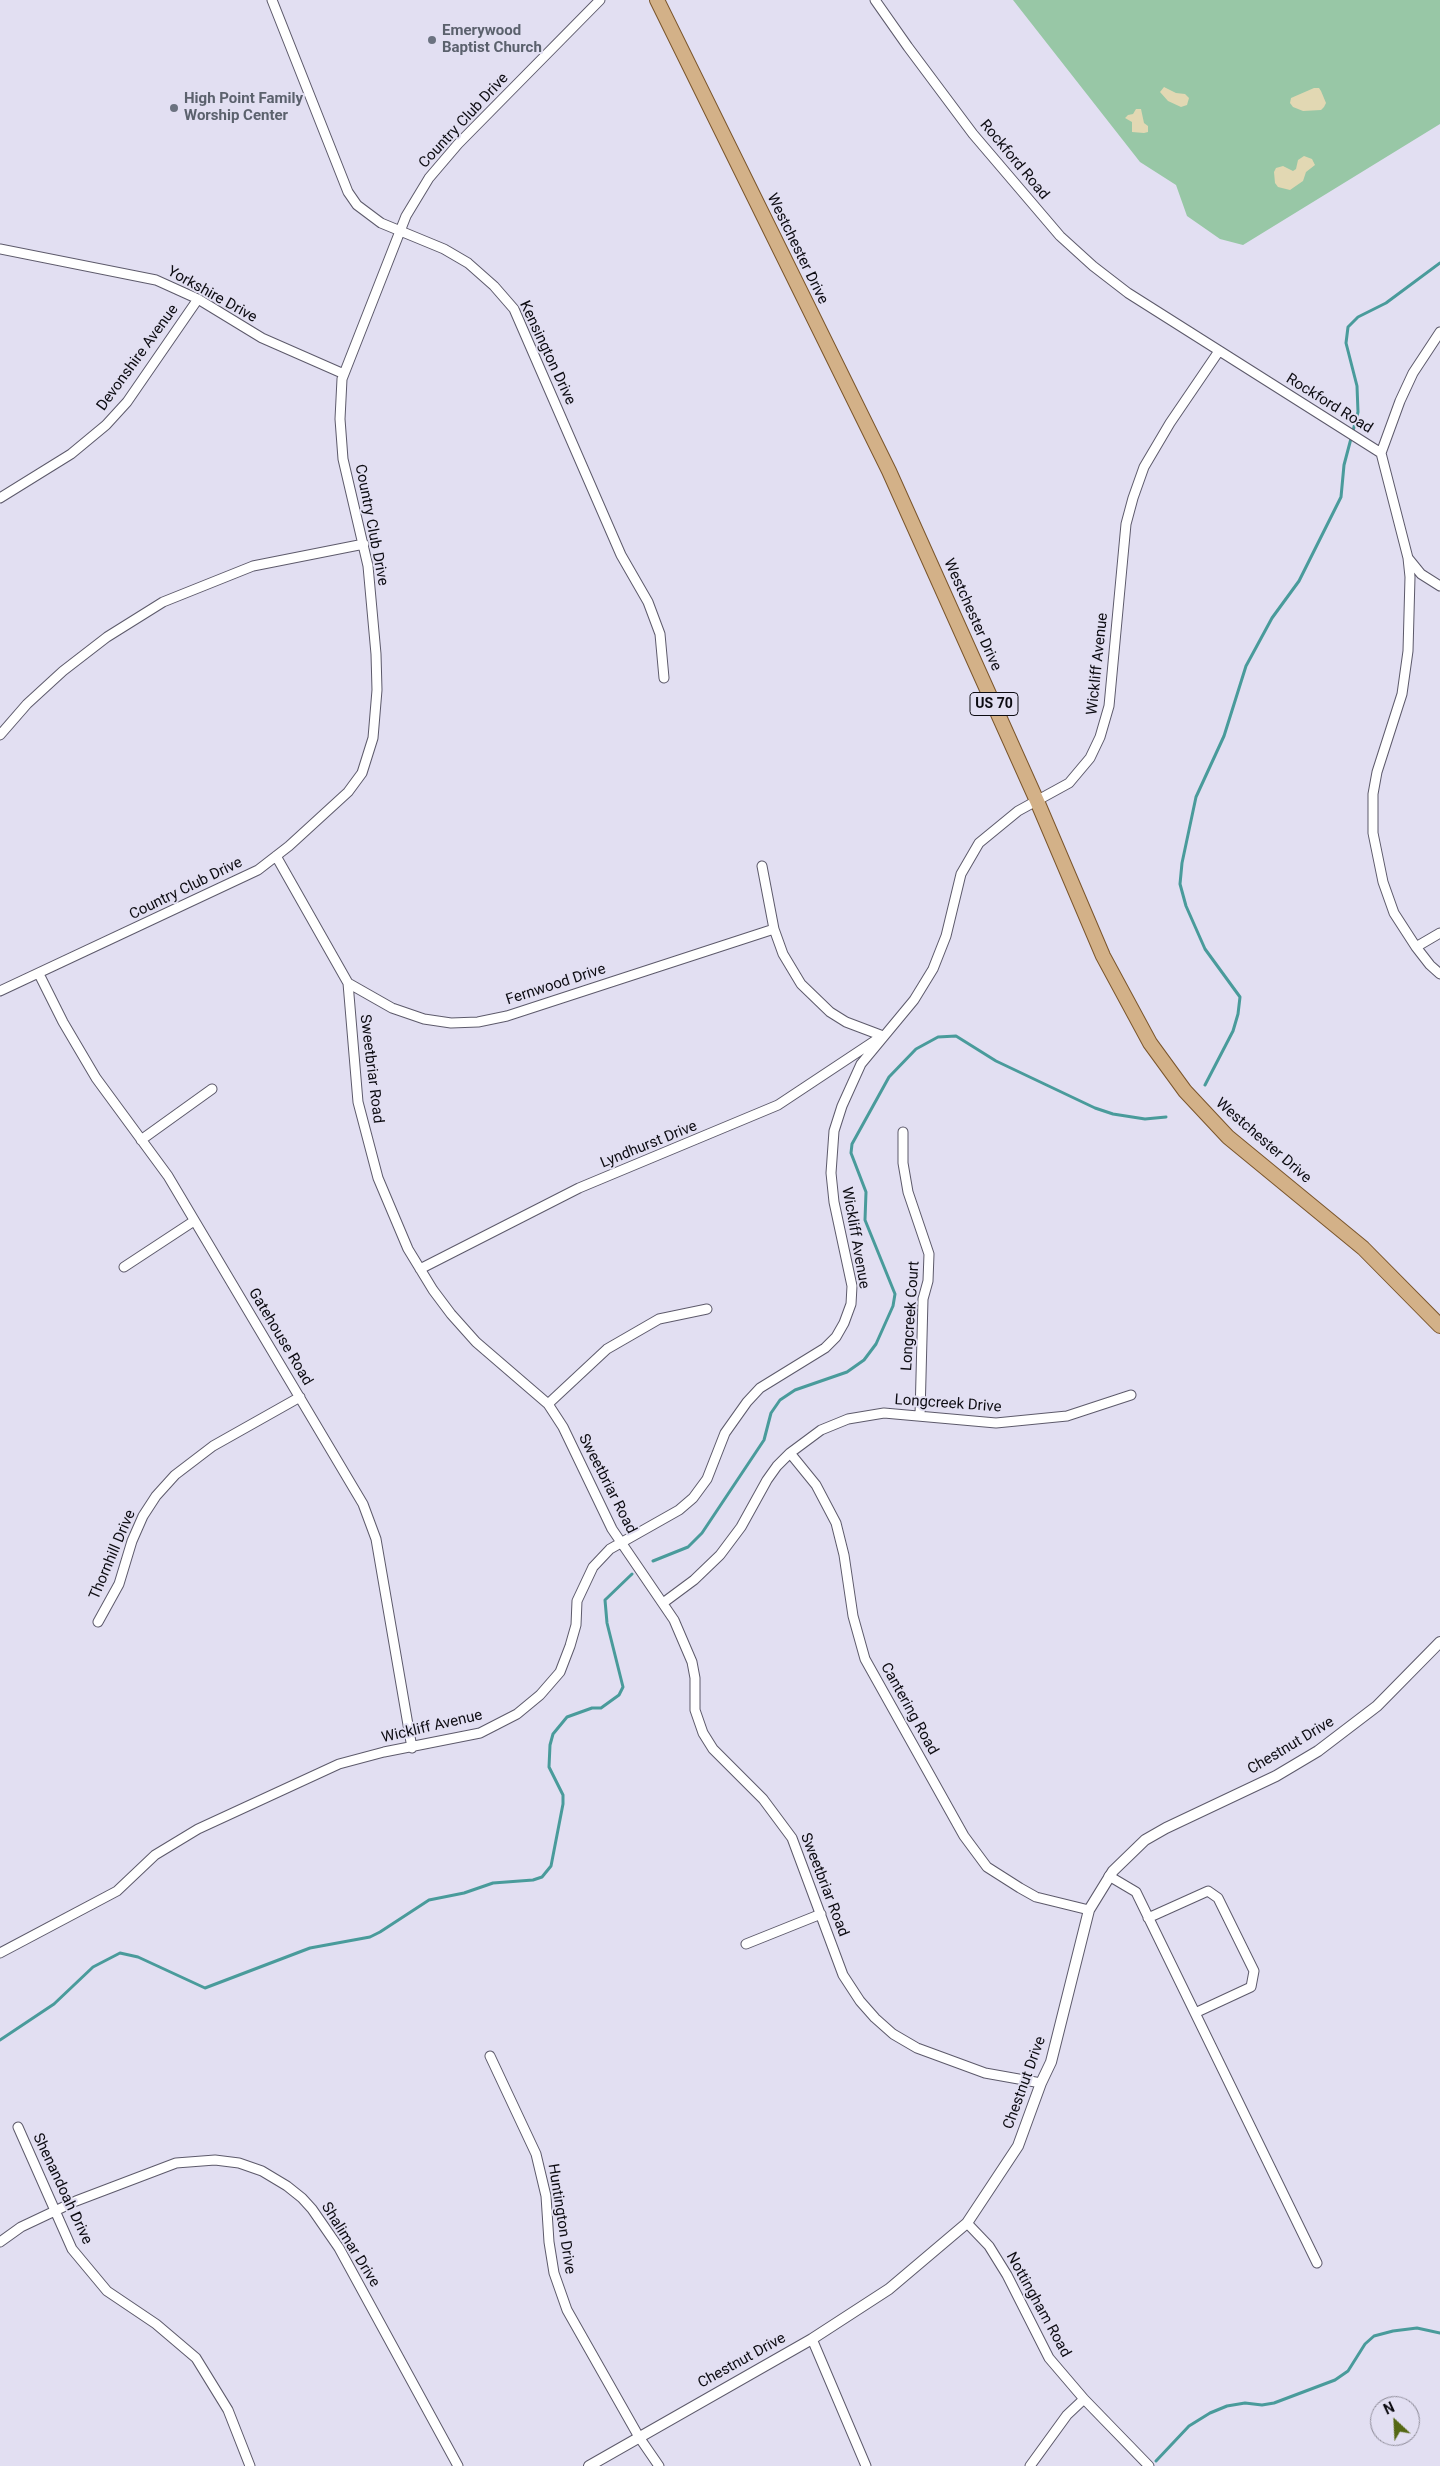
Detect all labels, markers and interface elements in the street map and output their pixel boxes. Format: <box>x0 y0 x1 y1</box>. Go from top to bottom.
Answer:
place label: Emerywood Baptist Church <box>442 22 542 57</box>
marker: Emerywood Baptist Church <box>426 34 438 46</box>
street label: Country Club Drive <box>415 70 513 172</box>
place label: High Point Family Worship Center <box>184 90 303 125</box>
marker: High Point Family Worship Center <box>168 102 180 114</box>
street label: Rockford Road <box>975 116 1053 204</box>
street label: Westchester Drive <box>762 191 832 307</box>
street label: Yorkshire Drive <box>164 263 260 327</box>
street label: Kensington Drive <box>515 298 579 408</box>
street label: Devonshire Avenue <box>93 301 183 415</box>
street label: Rockford Road <box>1282 370 1376 438</box>
street label: Country Club Drive <box>350 463 392 587</box>
street label: Westchester Drive <box>939 556 1005 674</box>
street label: Wickliff Avenue <box>1084 612 1112 716</box>
road number: US 70 <box>970 692 1018 716</box>
street label: Country Club Drive <box>127 854 245 924</box>
street label: Fernwood Drive <box>504 960 608 1010</box>
street label: Sweetbriar Road <box>355 1014 387 1124</box>
street label: Westchester Drive <box>1211 1095 1315 1187</box>
street label: Lyndhurst Drive <box>598 1117 700 1173</box>
street label: Wickliff Avenue <box>837 1186 873 1290</box>
street label: Longcreek Court <box>898 1260 924 1372</box>
street label: Gatehouse Road <box>244 1285 316 1389</box>
street label: Longcreek Drive <box>894 1391 1002 1417</box>
street label: Sweetbriar Road <box>574 1431 640 1537</box>
street label: Thornhill Drive <box>86 1507 140 1603</box>
street label: Cantering Road <box>876 1660 942 1758</box>
street label: Wickliff Avenue <box>380 1707 484 1747</box>
street label: Chestnut Drive <box>1245 1713 1337 1779</box>
street label: Sweetbriar Road <box>796 1831 852 1939</box>
street label: Chestnut Drive <box>1000 2034 1050 2132</box>
street label: Shenandoah Drive <box>28 2130 96 2248</box>
street label: Huntington Drive <box>543 2163 579 2275</box>
street label: Shalimar Drive <box>317 2199 383 2291</box>
street label: Nottingham Road <box>1002 2249 1074 2361</box>
street label: Chestnut Drive <box>695 2329 789 2393</box>
north arrow <box>1370 2396 1420 2446</box>
text: N <box>1381 2399 1397 2418</box>

